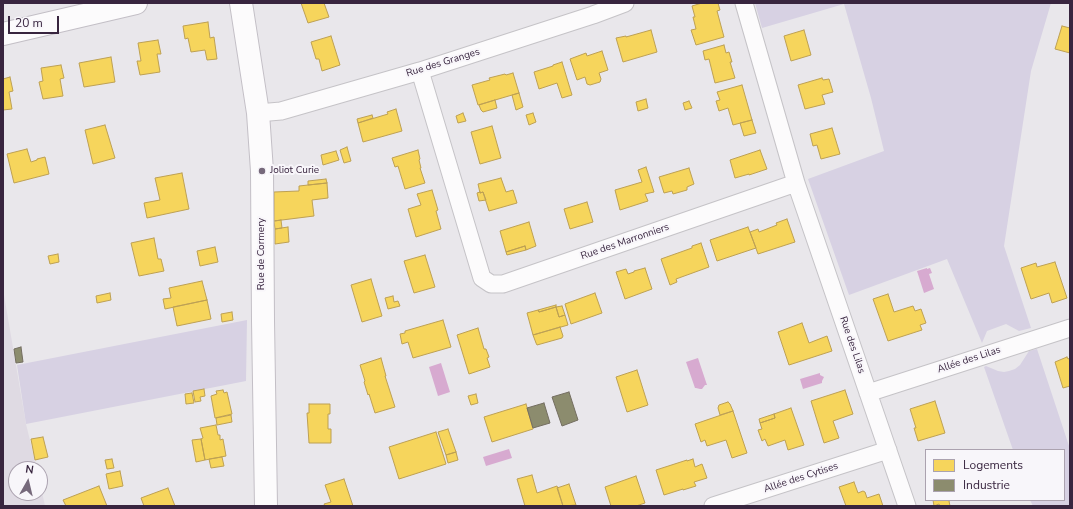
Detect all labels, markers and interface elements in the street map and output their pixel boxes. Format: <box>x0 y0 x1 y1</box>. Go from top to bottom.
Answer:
scale bar <box>10 8 61 34</box>
text: 20 m <box>15 15 43 31</box>
street label: Rue des Granges <box>405 46 481 80</box>
place label: Joliot Curie <box>270 165 319 177</box>
marker: Joliot Curie <box>257 166 267 176</box>
street label: Rue de Cormery <box>256 218 268 290</box>
street label: Rue des Marronniers <box>579 221 671 263</box>
street label: Rue des Lilas <box>837 315 867 375</box>
street label: Allée des Lilas <box>936 344 1002 376</box>
legend <box>925 449 1065 501</box>
text: Logements <box>963 457 1023 473</box>
street label: Allée des Cytises <box>762 460 840 496</box>
north arrow <box>8 461 48 501</box>
text: N <box>24 462 35 478</box>
text: Industrie <box>963 477 1010 493</box>

